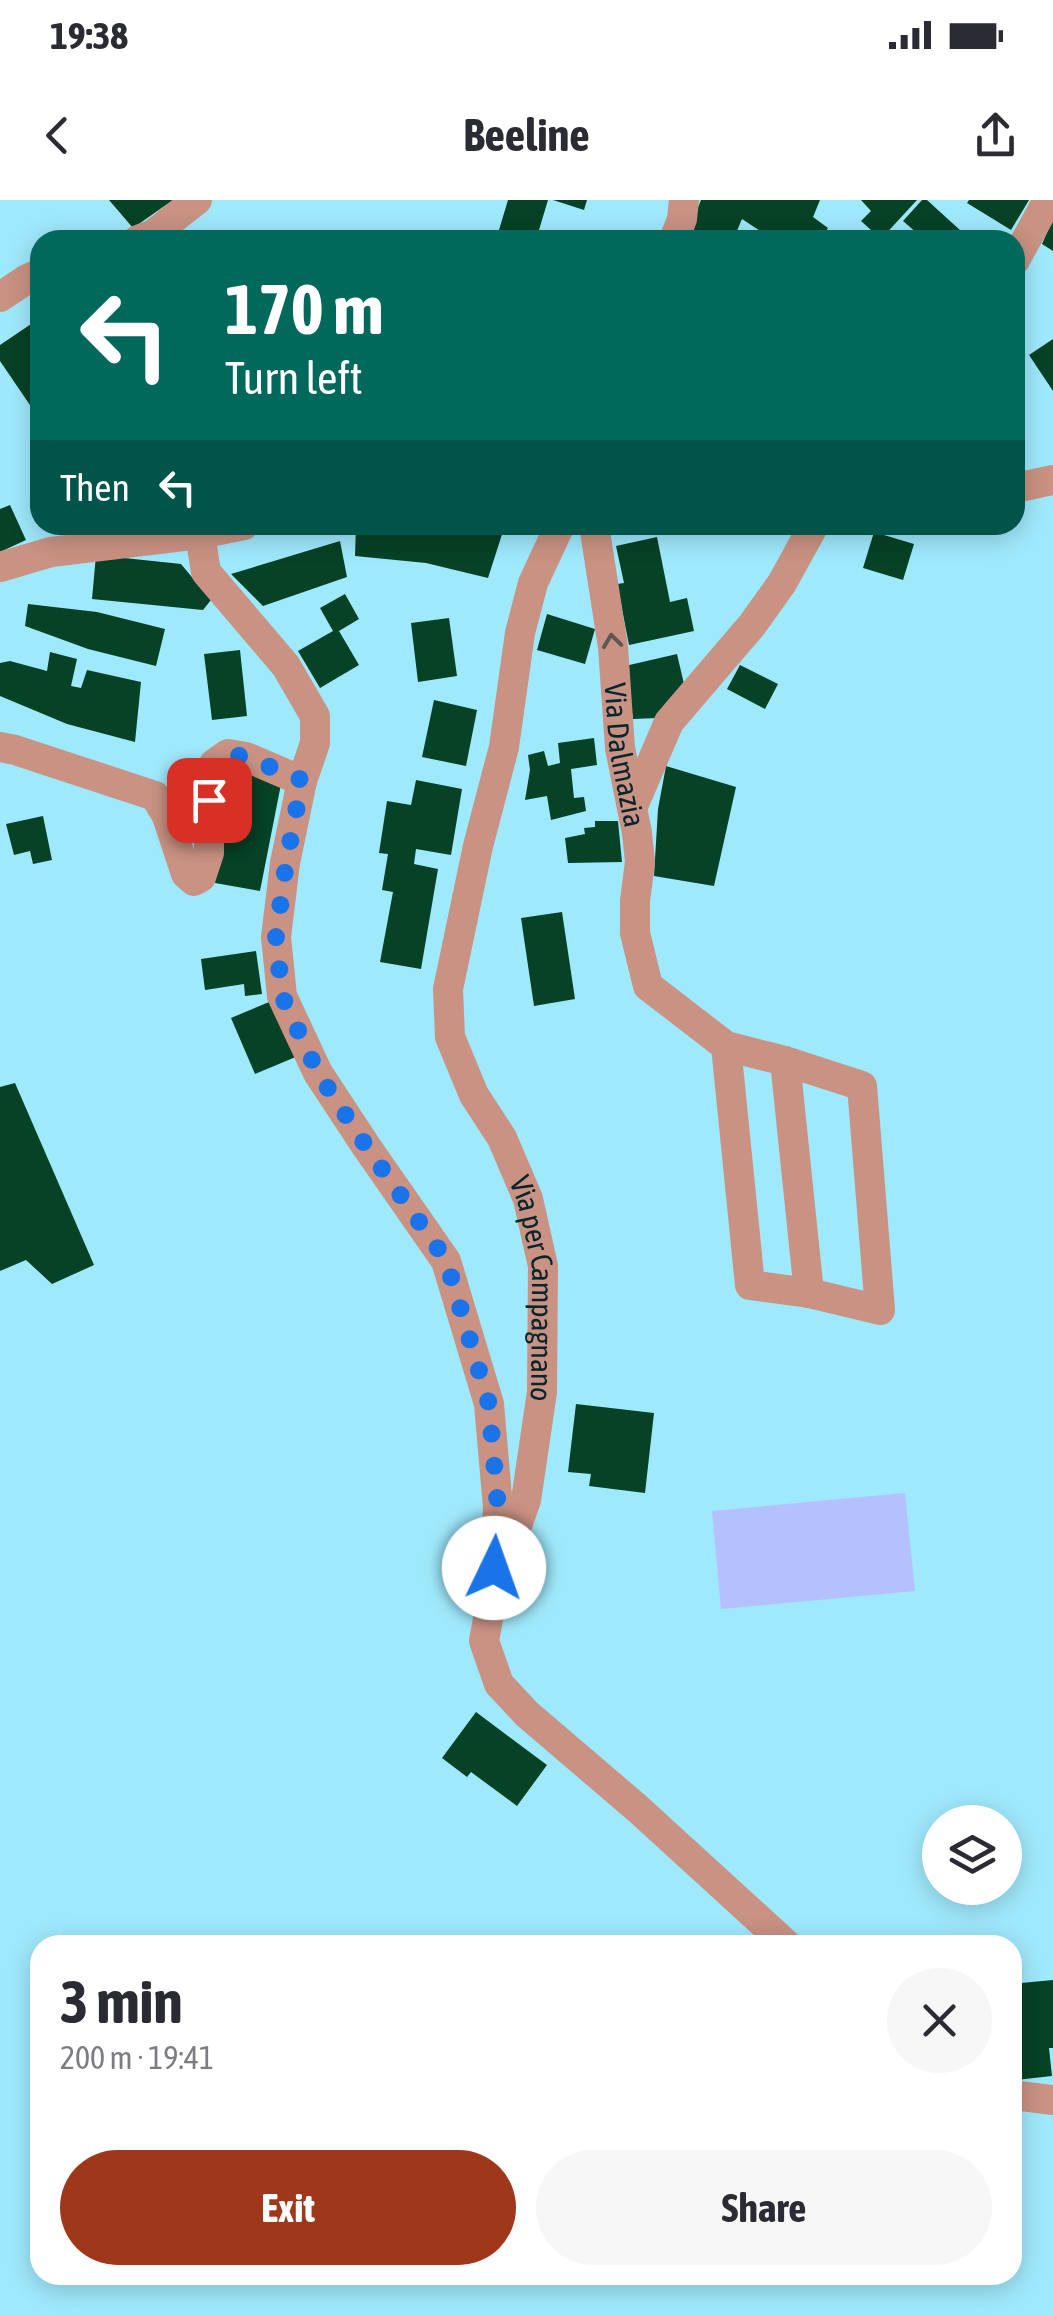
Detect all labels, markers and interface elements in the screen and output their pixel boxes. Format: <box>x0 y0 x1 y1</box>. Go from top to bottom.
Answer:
text: 19:38 <box>50 14 128 57</box>
icon: back <box>30 108 85 163</box>
icon: share <box>968 108 1023 163</box>
text: Beeline <box>463 109 590 161</box>
text: 170 m <box>225 269 384 349</box>
icon: left <box>60 270 190 400</box>
text: Turn left <box>225 352 363 404</box>
icon: left <box>150 460 205 515</box>
text: Then <box>60 466 130 509</box>
one-way arrow <box>602 632 623 648</box>
street label: Via Dalmazia <box>599 681 652 830</box>
pin <box>167 758 252 843</box>
icon: arrive <box>182 773 237 828</box>
street label: Via per Campagnano <box>503 1171 560 1404</box>
position arrow <box>442 1516 546 1620</box>
map controls <box>922 1805 1022 1905</box>
button: layers <box>922 1805 1022 1905</box>
text: 3 min <box>60 1967 183 2036</box>
button: close <box>887 1968 992 2073</box>
text: 200 m · 19:41 <box>60 2039 214 2076</box>
button: Exit <box>60 2150 516 2265</box>
button: Share <box>536 2150 992 2265</box>

